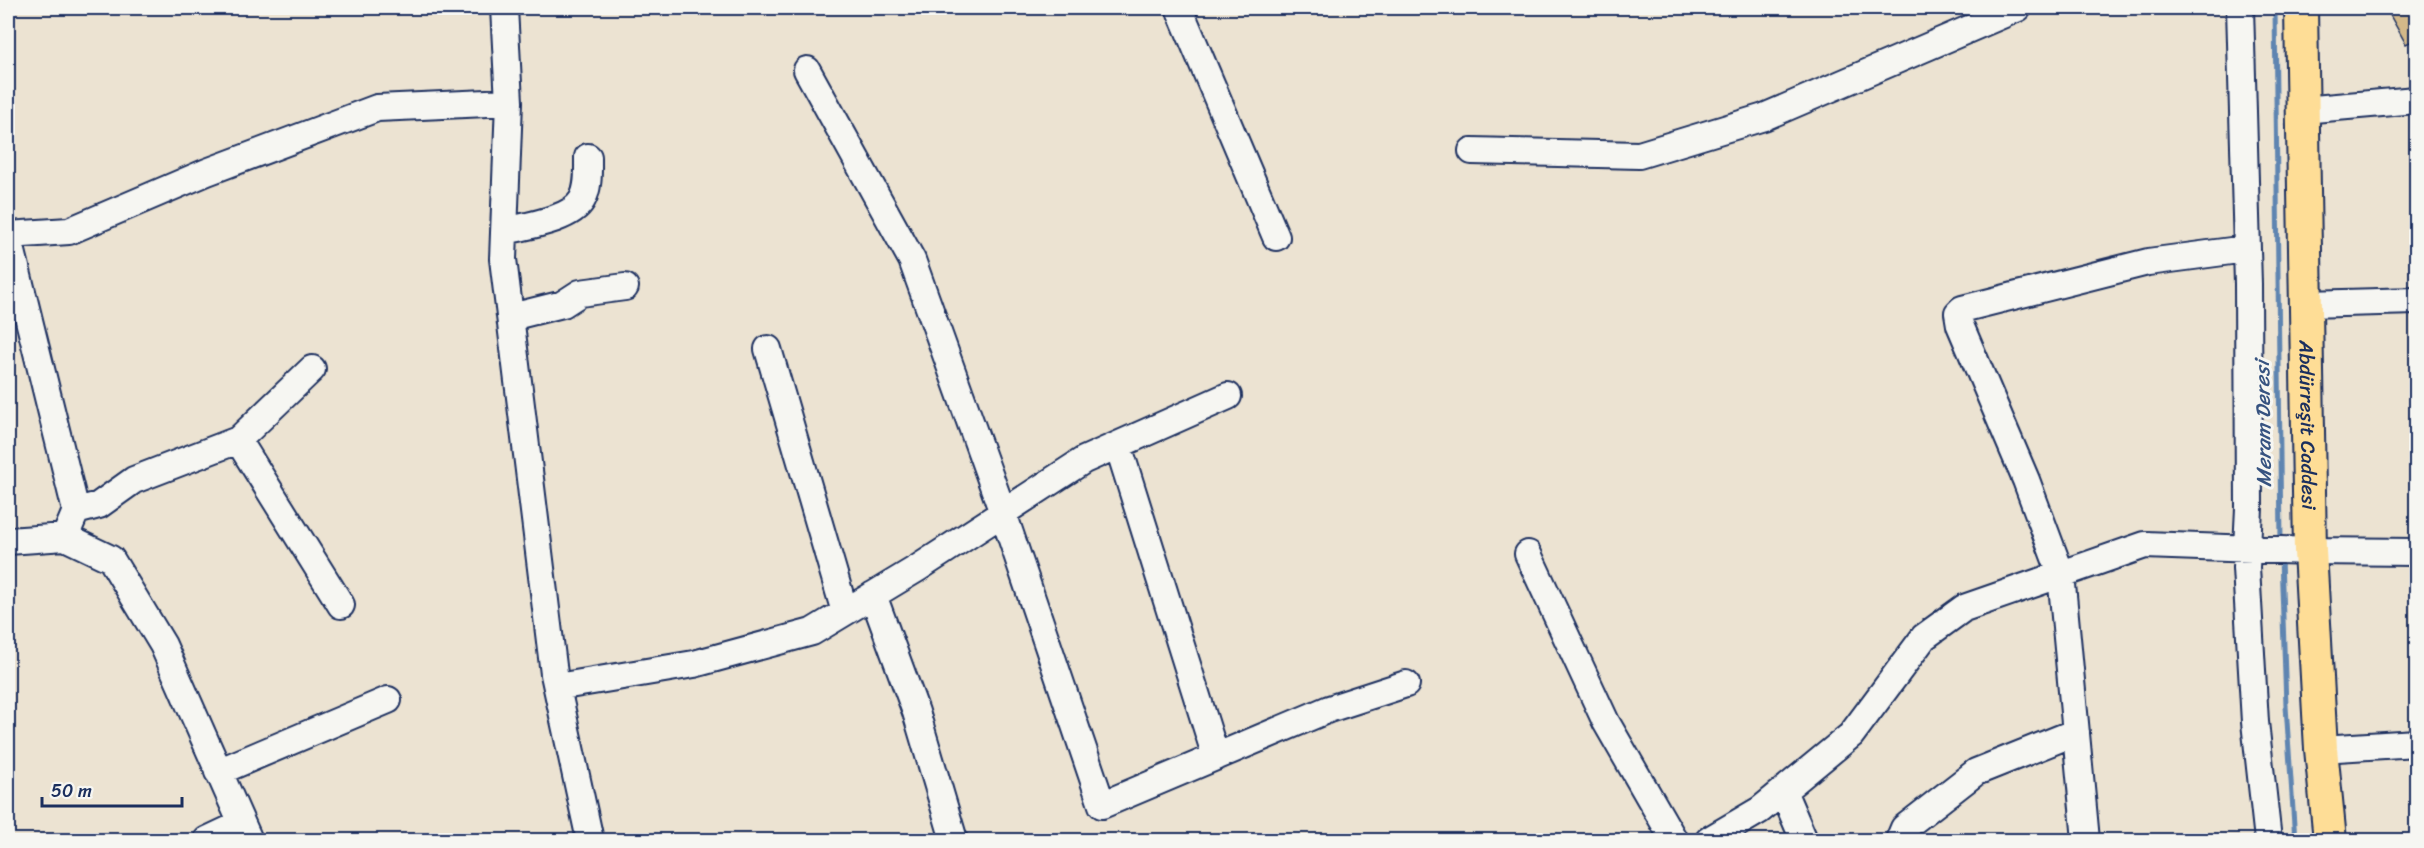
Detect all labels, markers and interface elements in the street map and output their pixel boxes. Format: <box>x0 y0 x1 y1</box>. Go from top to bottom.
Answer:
street label: Abdürreşit Caddesi <box>2288 339 2326 511</box>
water label: Meram Deresi <box>2243 356 2283 487</box>
scale bar <box>42 770 182 808</box>
text: 50 m <box>51 775 92 807</box>

